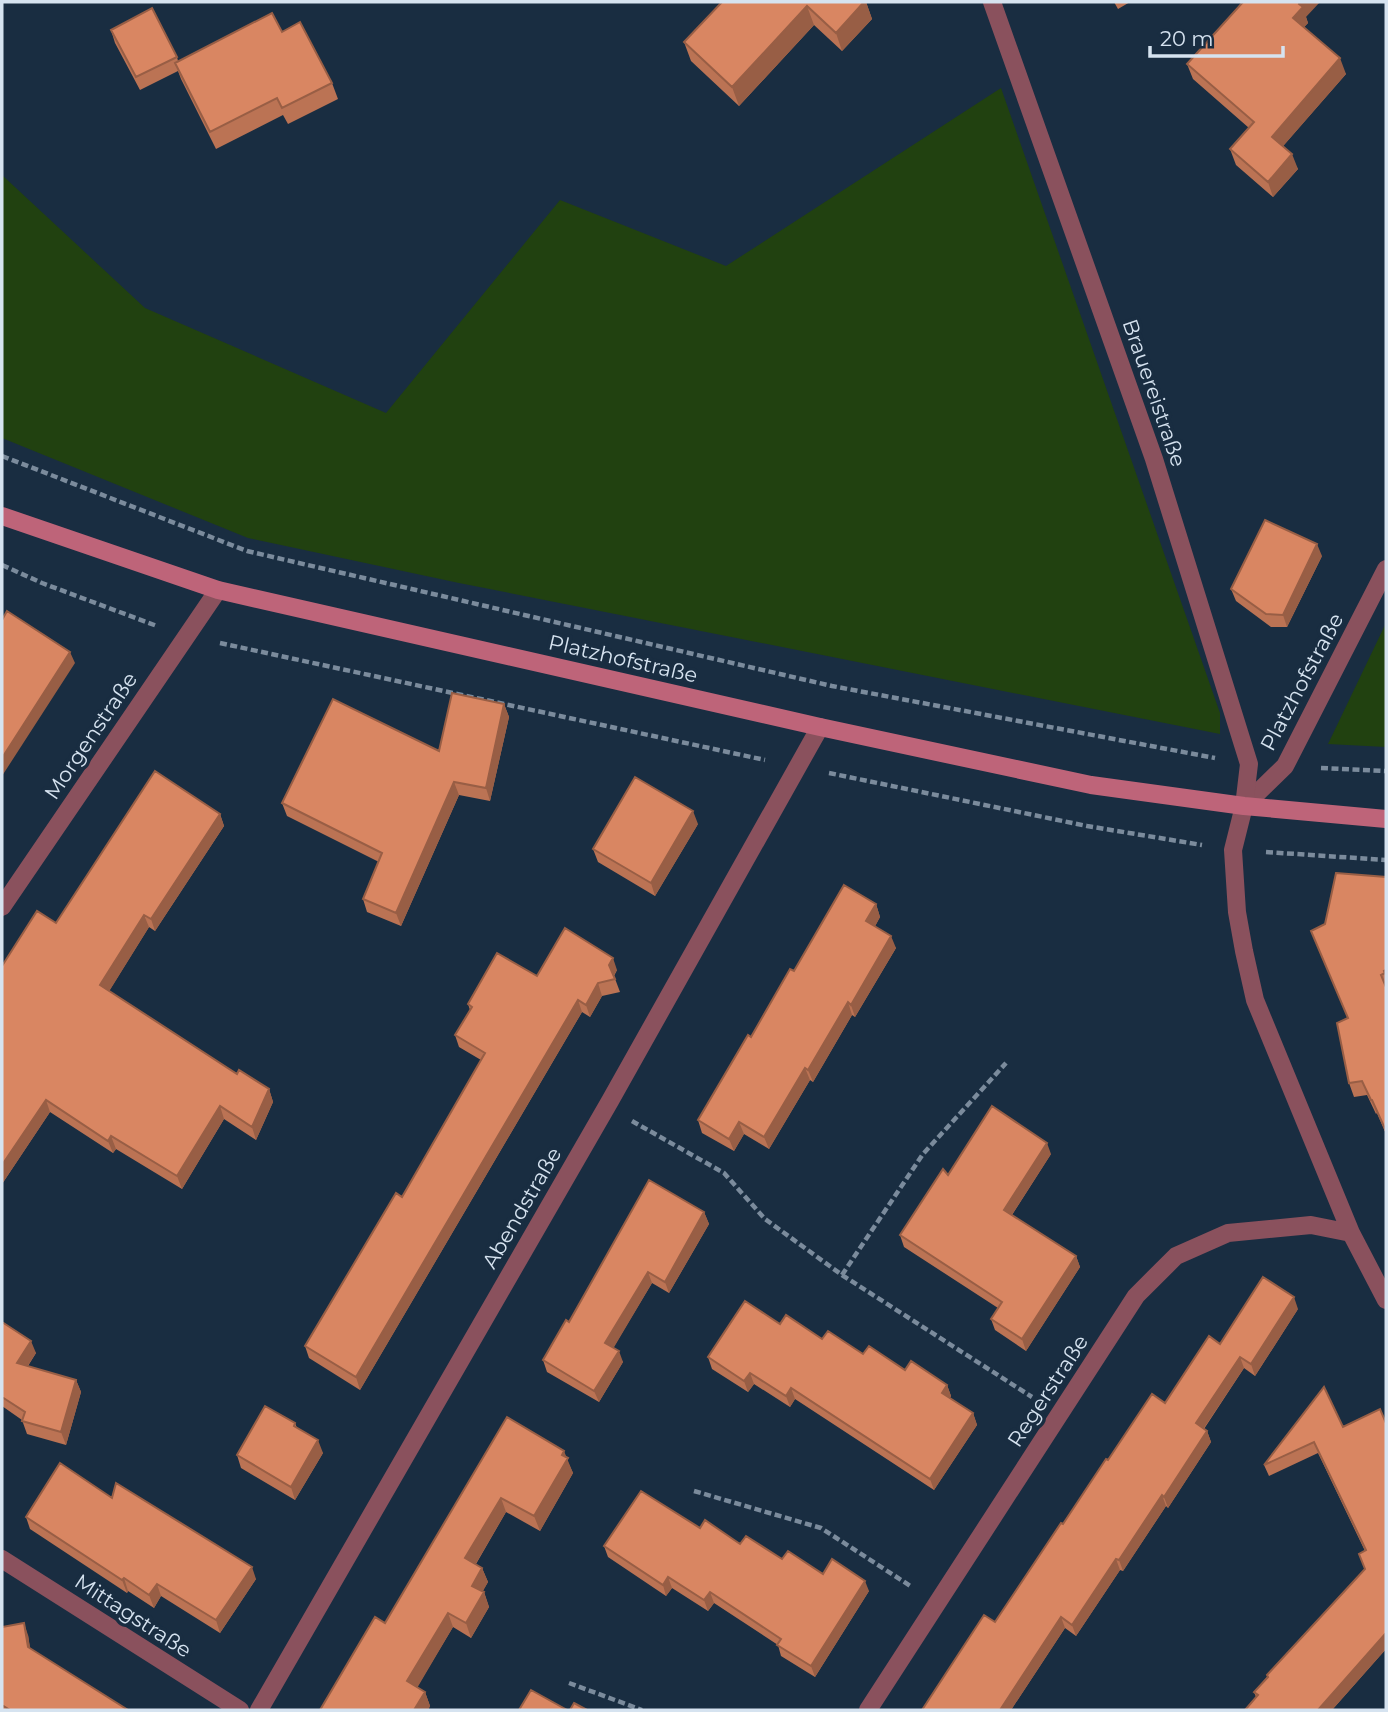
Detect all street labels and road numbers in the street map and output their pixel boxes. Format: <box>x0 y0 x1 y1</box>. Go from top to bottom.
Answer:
street label: Brauereistraße <box>1117 316 1191 470</box>
street label: Platzhofstraße <box>1255 609 1348 755</box>
street label: Platzhofstraße <box>546 629 700 688</box>
street label: Morgenstraße <box>39 667 142 804</box>
street label: Abendstraße <box>477 1143 566 1273</box>
street label: Regerstraße <box>1002 1330 1093 1452</box>
street label: Mittagstraße <box>70 1569 196 1663</box>

